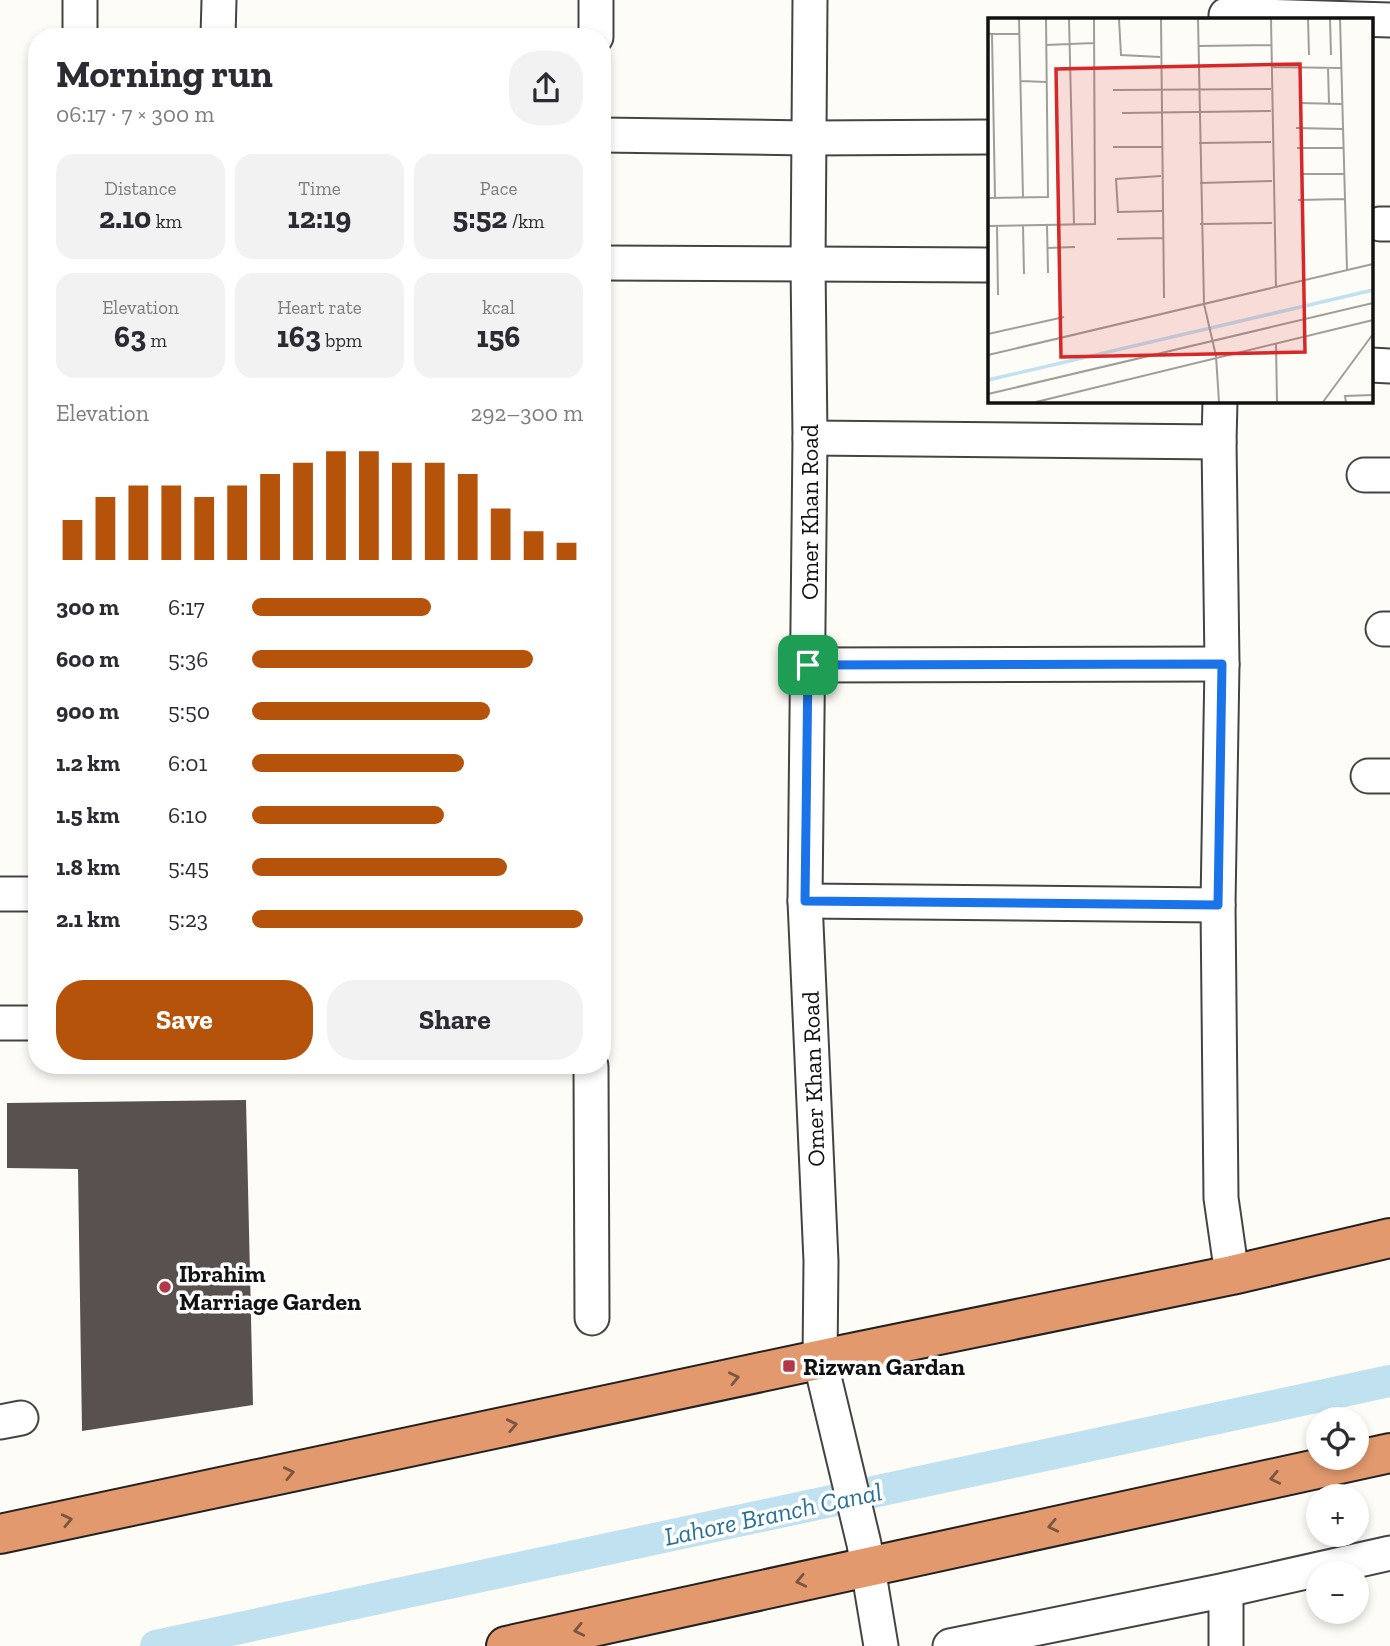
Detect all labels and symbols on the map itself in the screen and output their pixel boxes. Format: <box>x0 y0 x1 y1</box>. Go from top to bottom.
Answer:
inset map <box>988 18 1372 402</box>
street label: Omer Khan Road <box>795 424 824 600</box>
pin <box>778 635 838 695</box>
street label: Omer Khan Road <box>795 991 831 1167</box>
place label: Ibrahim Marriage Garden <box>179 1259 361 1316</box>
marker: Ibrahim Marriage Garden <box>157 1279 173 1295</box>
place label: Rizwan Gardan <box>803 1352 965 1381</box>
marker: Rizwan Gardan <box>781 1358 797 1374</box>
one-way arrow <box>728 1371 740 1386</box>
one-way arrow <box>506 1419 518 1434</box>
one-way arrow <box>283 1466 295 1481</box>
one-way arrow <box>1269 1469 1281 1484</box>
water label: Lahore Branch Canal <box>661 1475 885 1553</box>
one-way arrow <box>61 1514 73 1528</box>
one-way arrow <box>1047 1518 1059 1532</box>
one-way arrow <box>795 1573 807 1587</box>
one-way arrow <box>573 1622 585 1636</box>

